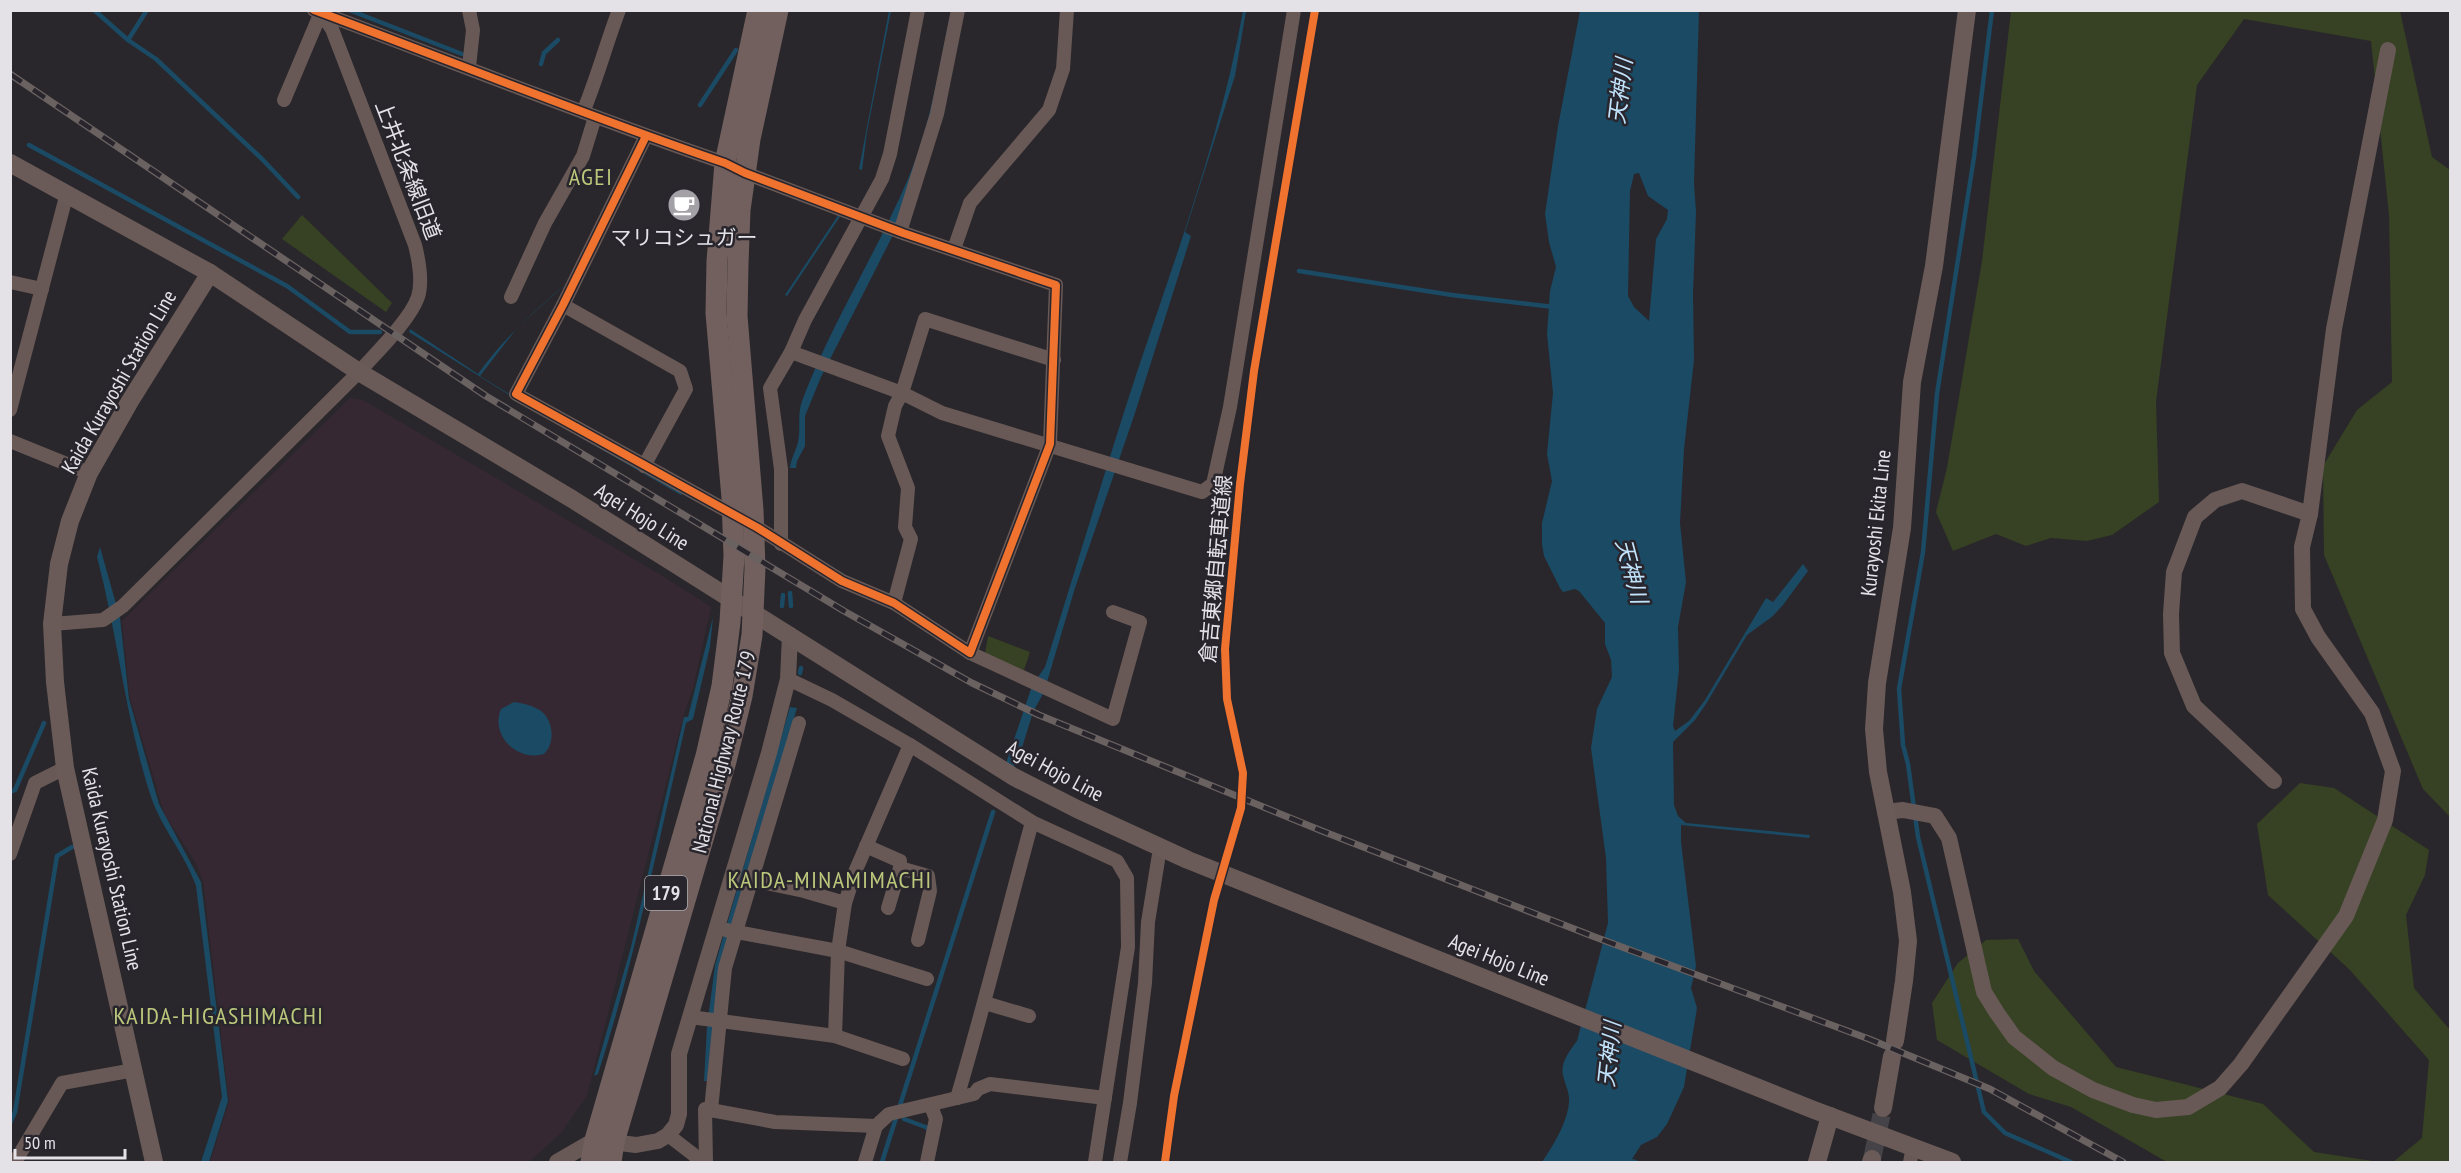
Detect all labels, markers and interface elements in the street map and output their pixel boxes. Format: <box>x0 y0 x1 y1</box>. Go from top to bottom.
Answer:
water label: 天神川 <box>1602 55 1638 125</box>
street label: 上井北条線旧道 <box>370 96 447 243</box>
district label: AGEI <box>569 161 613 192</box>
cafe icon: マリコシュガー <box>666 187 702 223</box>
place label: マリコシュガー <box>611 224 758 251</box>
street label: Kaida Kurayoshi Station Line <box>55 285 182 478</box>
street label: Kurayoshi Ekita Line <box>1854 448 1897 597</box>
street label: 倉吉東郷自転車道線 <box>1194 474 1237 664</box>
street label: Agei Hojo Line <box>590 477 694 556</box>
water label: 天神川 <box>1610 535 1655 608</box>
street label: National Highway Route 179 <box>685 648 762 856</box>
street label: Agei Hojo Line <box>1002 734 1108 807</box>
street label: Kaida Kurayoshi Station Line <box>76 765 149 973</box>
district label: KAIDA-MINAMIMACHI <box>728 864 932 895</box>
road number: 179 <box>645 876 687 910</box>
street label: Agei Hojo Line <box>1445 927 1553 992</box>
district label: KAIDA-HIGASHIMACHI <box>114 1000 324 1031</box>
water label: 天神川 <box>1592 1018 1627 1088</box>
scale bar <box>15 1122 124 1160</box>
text: 50 m <box>24 1131 56 1154</box>

